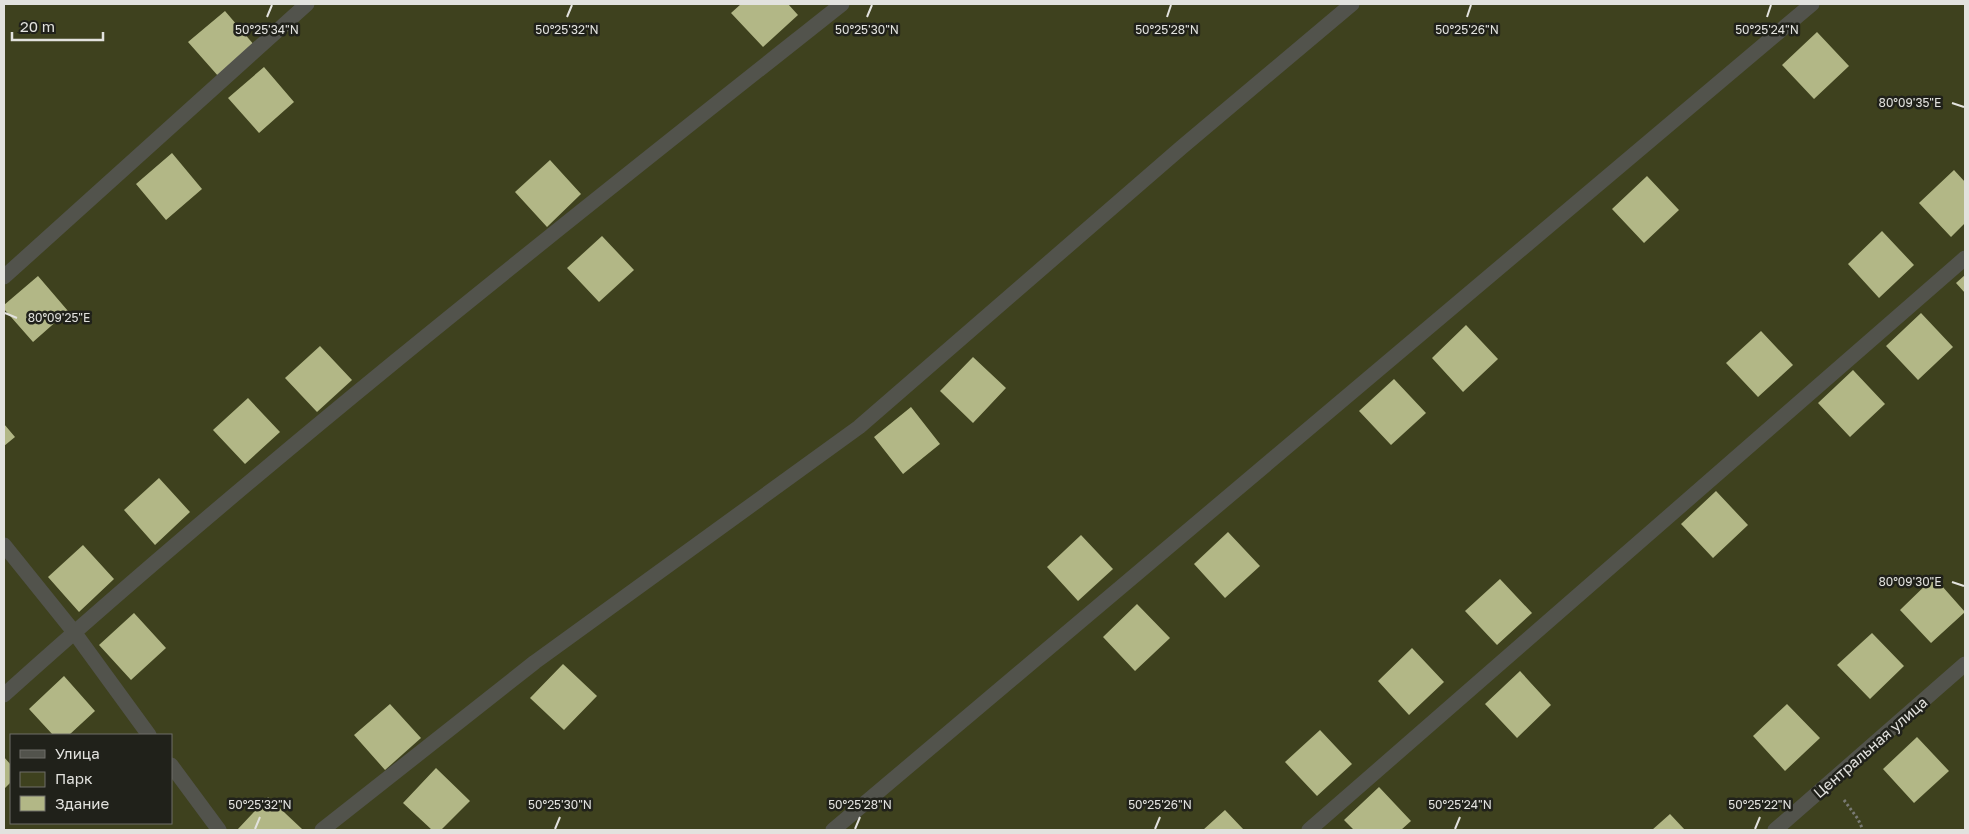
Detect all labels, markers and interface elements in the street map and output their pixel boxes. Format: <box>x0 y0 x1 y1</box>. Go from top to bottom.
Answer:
scale bar <box>12 10 104 42</box>
text: 20 m <box>20 17 55 35</box>
text: 50°25'34"N <box>235 22 299 37</box>
text: 50°25'32"N <box>535 22 599 37</box>
text: 50°25'30"N <box>835 22 899 37</box>
text: 50°25'28"N <box>1135 22 1199 37</box>
text: 50°25'26"N <box>1435 22 1499 37</box>
text: 50°25'24"N <box>1735 22 1799 37</box>
text: 80°09'35"E <box>1879 95 1941 110</box>
text: 80°09'25"E <box>28 310 90 325</box>
text: 80°09'30"E <box>1878 574 1942 589</box>
street label: Центральная улица <box>1809 693 1931 801</box>
legend <box>10 734 172 824</box>
text: Улица <box>55 744 100 762</box>
text: Парк <box>55 769 93 787</box>
text: Здание <box>55 794 109 812</box>
text: 50°25'32"N <box>228 797 292 812</box>
text: 50°25'30"N <box>528 797 592 812</box>
text: 50°25'28"N <box>828 797 892 812</box>
text: 50°25'26"N <box>1128 797 1192 812</box>
text: 50°25'24"N <box>1428 797 1492 812</box>
text: 50°25'22"N <box>1728 797 1792 812</box>

